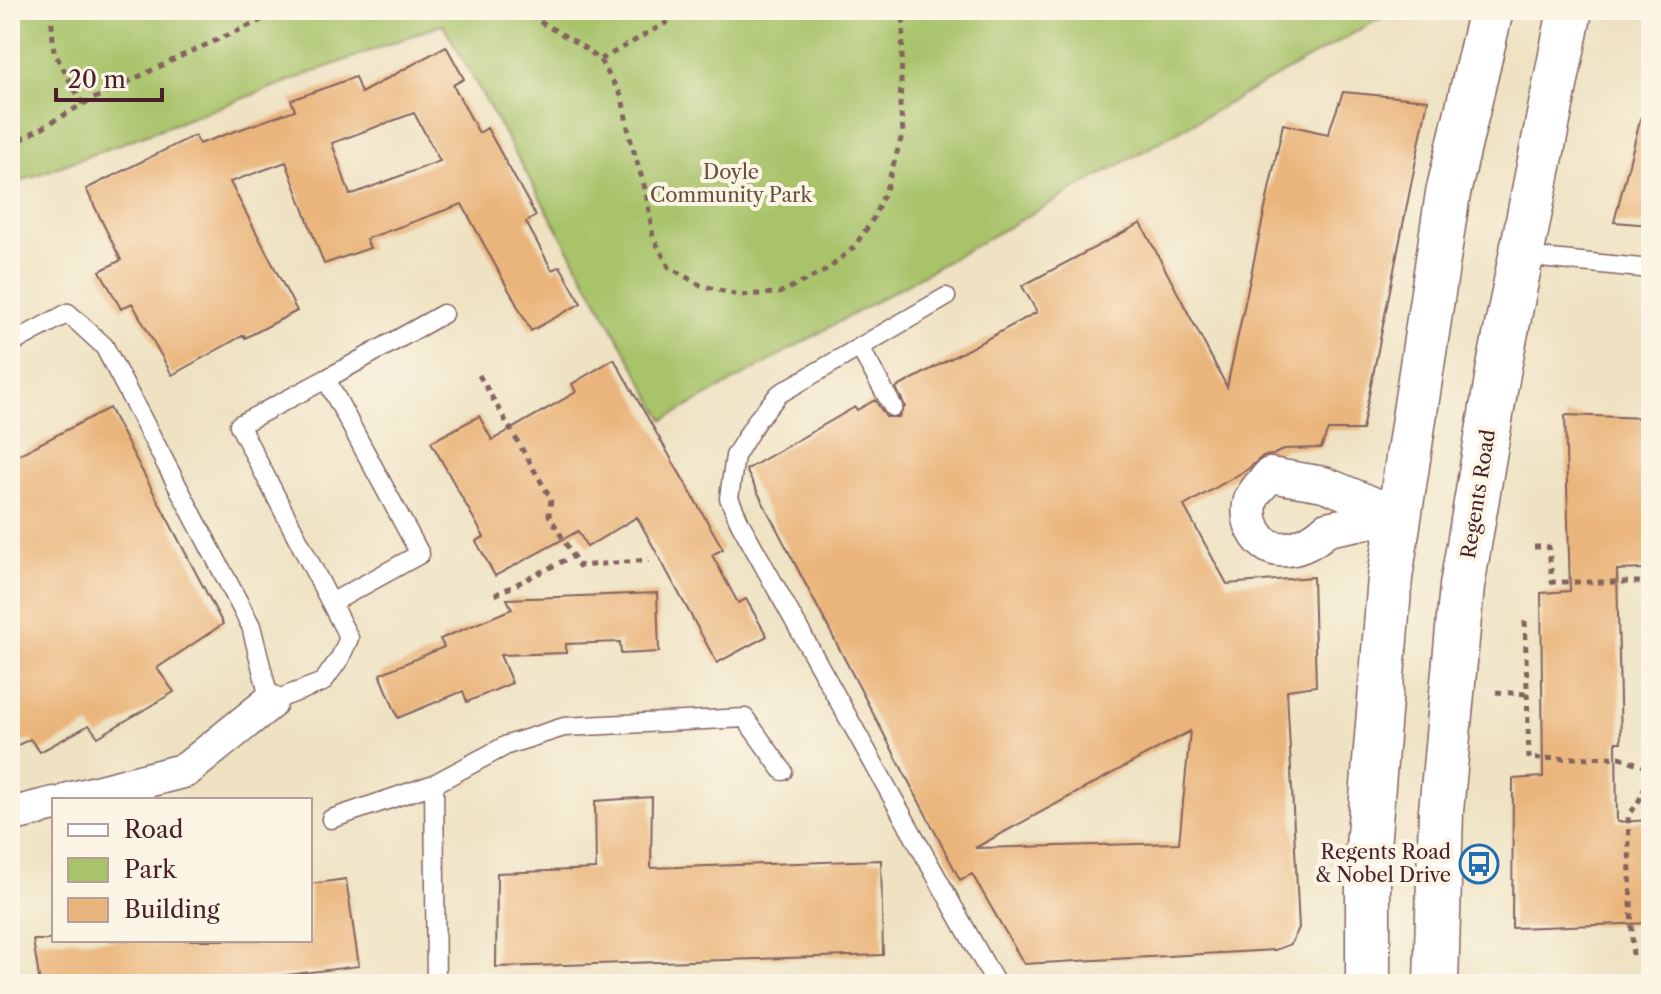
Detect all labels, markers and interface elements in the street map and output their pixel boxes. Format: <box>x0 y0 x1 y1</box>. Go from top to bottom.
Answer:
scale bar <box>56 52 162 102</box>
text: 20 m <box>68 65 126 94</box>
park label: Doyle Community Park <box>650 160 814 207</box>
street label: Regents Road <box>1456 428 1500 560</box>
legend <box>52 798 312 942</box>
text: Road <box>124 815 184 844</box>
place label: Regents Road & Nobel Drive <box>1315 840 1451 887</box>
bus stop icon: Regents Road & Nobel Drive <box>1458 843 1500 885</box>
text: Park <box>124 855 177 884</box>
text: Building <box>124 895 220 924</box>

